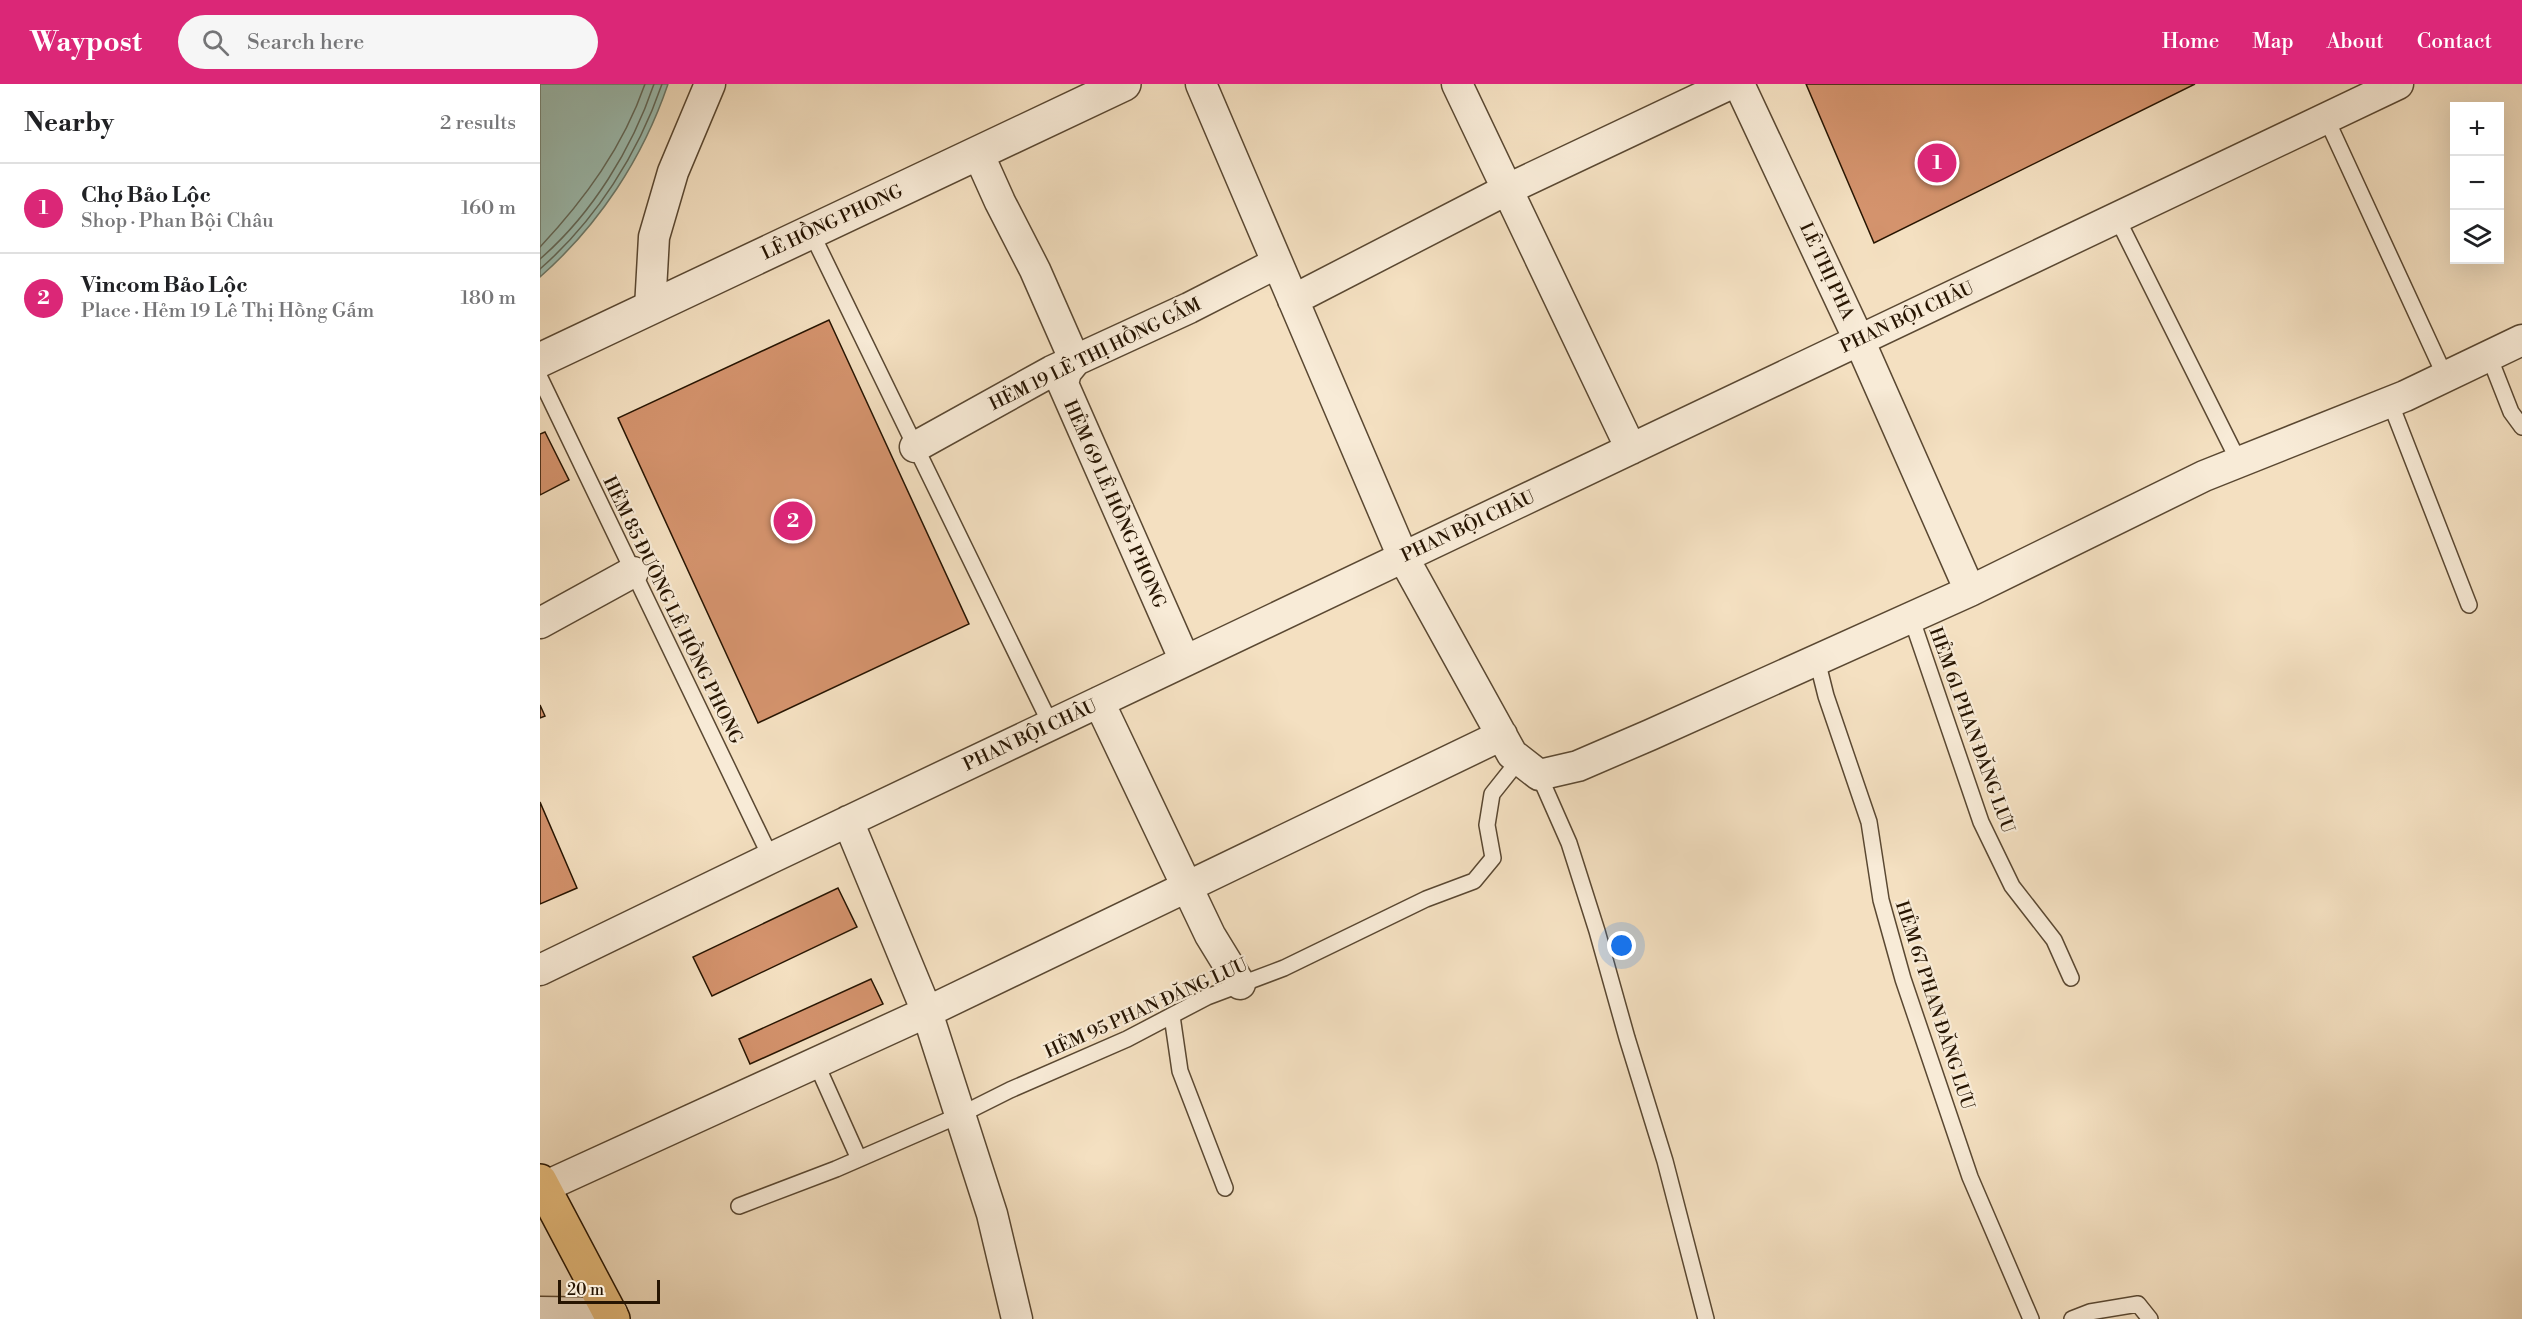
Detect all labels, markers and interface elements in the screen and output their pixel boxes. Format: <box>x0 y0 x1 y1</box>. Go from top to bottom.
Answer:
search box <box>178 15 598 69</box>
text: Waypost <box>30 25 142 60</box>
icon: search <box>199 26 232 59</box>
text: Search here <box>247 29 364 56</box>
text: Home <box>2162 29 2219 55</box>
text: Map <box>2252 29 2294 55</box>
text: About <box>2327 29 2384 55</box>
text: Contact <box>2417 29 2492 55</box>
map controls <box>2450 102 2504 264</box>
button: + <box>2450 102 2504 156</box>
text: Nearby <box>24 107 114 139</box>
text: 2 results <box>440 111 516 136</box>
pin: 1 <box>1918 140 1956 185</box>
button: − <box>2450 156 2504 210</box>
street label: LÊ HỒNG PHONG <box>757 178 907 265</box>
text: Chợ Bảo Lộc <box>81 182 211 209</box>
text: 1 <box>39 196 48 221</box>
text: 160 m <box>461 196 516 221</box>
text: Shop · Phan Bội Châu <box>81 209 274 234</box>
button: layers <box>2450 210 2504 264</box>
street label: LÊ THỊ PHA <box>1794 219 1859 324</box>
text: Vincom Bảo Lộc <box>81 272 248 299</box>
street label: PHAN BỘI CHÂU <box>1837 276 1978 359</box>
text: 2 <box>37 286 50 311</box>
text: 180 m <box>461 286 516 311</box>
street label: HẺM 19 LÊ THỊ HỒNG GẤM <box>985 291 1205 416</box>
text: Place · Hẻm 19 Lê Thị Hồng Gấm <box>81 299 374 324</box>
street label: HẺM 69 LÊ HỒNG PHONG <box>1058 396 1173 612</box>
street label: HẺM 85 ĐƯỜNG LÊ HỒNG PHONG <box>598 472 750 748</box>
street label: PHAN BỘI CHÂU <box>1398 485 1539 568</box>
pin: 2 <box>774 498 812 544</box>
street label: HẺM 61 PHAN ĐĂNG LƯU <box>1924 624 2020 837</box>
street label: PHAN BỘI CHÂU <box>960 694 1101 777</box>
street label: HẺM 67 PHAN ĐĂNG LƯU <box>1890 898 1979 1113</box>
your location <box>1607 931 1636 960</box>
street label: HẺM 95 PHAN ĐĂNG LƯU <box>1041 953 1252 1064</box>
scale bar <box>558 1277 660 1304</box>
text: 20 m <box>567 1280 604 1300</box>

